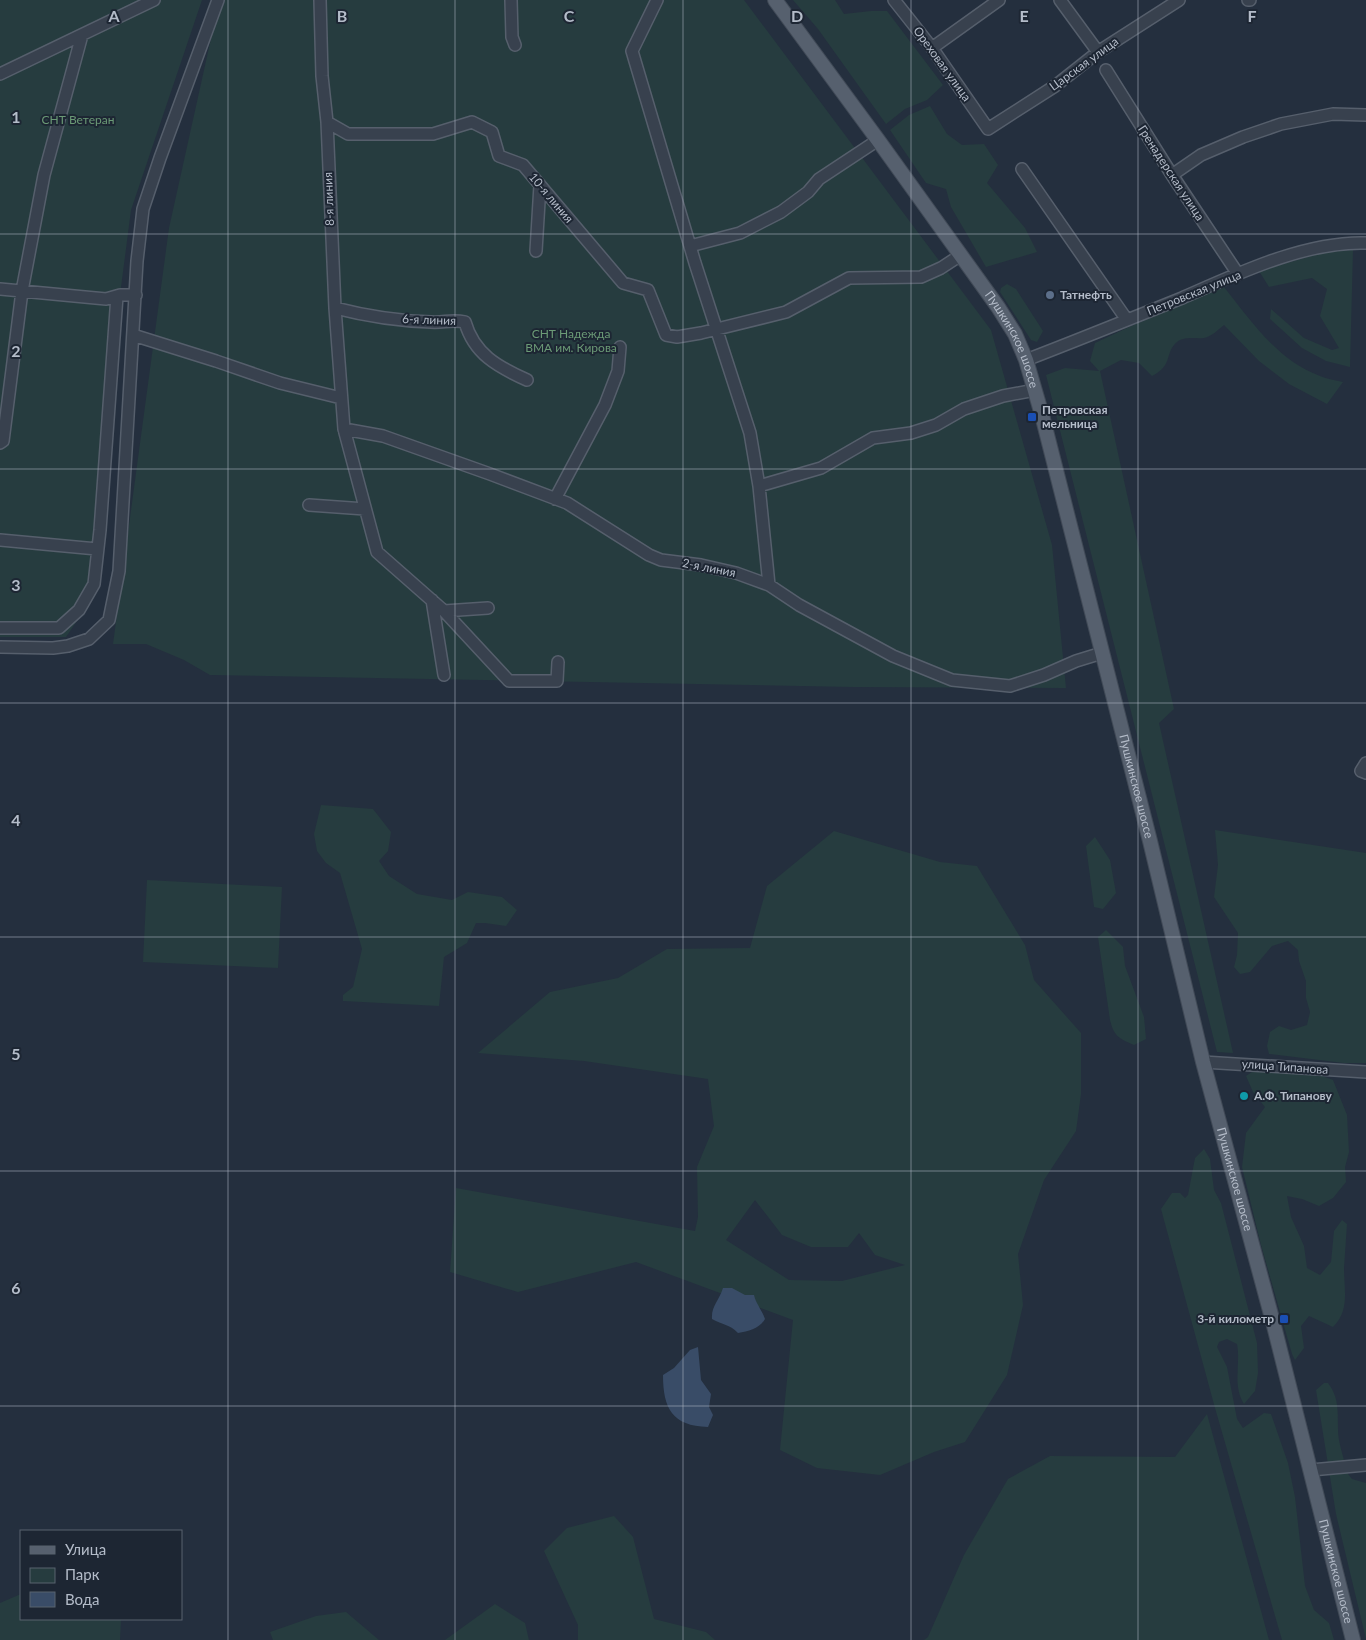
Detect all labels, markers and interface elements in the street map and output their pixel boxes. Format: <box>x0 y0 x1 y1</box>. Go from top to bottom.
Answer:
text: A <box>107 6 120 25</box>
text: B <box>337 6 347 25</box>
text: C <box>564 6 575 25</box>
text: D <box>791 6 803 25</box>
text: E <box>1019 6 1029 25</box>
text: F <box>1247 6 1257 25</box>
street label: Ореховая улица <box>910 23 975 104</box>
street label: Царская улица <box>1046 34 1121 94</box>
text: 1 <box>11 107 21 126</box>
park label: СНТ Ветеран <box>42 112 114 127</box>
street label: Гренадерская улица <box>1135 122 1208 223</box>
street label: 10-я линия <box>526 170 577 226</box>
street label: 8-я линия <box>320 172 337 226</box>
street label: Петровская улица <box>1145 267 1243 318</box>
place label: Татнефть <box>1060 287 1112 302</box>
street label: Пушкинское шоссе <box>982 288 1042 390</box>
marker: Татнефть <box>1044 289 1056 301</box>
street label: 6-я линия <box>402 311 456 328</box>
park label: СНТ Надежда ВМА им. Кирова <box>525 326 617 355</box>
text: 2 <box>11 341 21 360</box>
place label: Петровская мельница <box>1042 402 1108 431</box>
marker: Петровская мельница <box>1026 411 1038 423</box>
street label: 2-я линия <box>681 555 737 580</box>
text: 3 <box>11 575 21 594</box>
street label: Пушкинское шоссе <box>1116 733 1157 840</box>
text: 4 <box>11 810 21 829</box>
text: 5 <box>11 1044 21 1063</box>
street label: улица Типанова <box>1241 1056 1329 1077</box>
place label: А.Ф. Типанову <box>1253 1088 1332 1103</box>
marker: А.Ф. Типанову <box>1238 1090 1250 1102</box>
street label: Пушкинское шоссе <box>1214 1126 1256 1233</box>
text: 6 <box>11 1278 21 1297</box>
place label: 3-й километр <box>1197 1311 1274 1326</box>
marker: 3-й километр <box>1278 1313 1290 1325</box>
street label: Пушкинское шоссе <box>1316 1518 1357 1625</box>
legend <box>20 1530 182 1620</box>
text: Улица <box>65 1540 106 1558</box>
text: Парк <box>65 1565 100 1583</box>
text: Вода <box>65 1590 100 1608</box>

